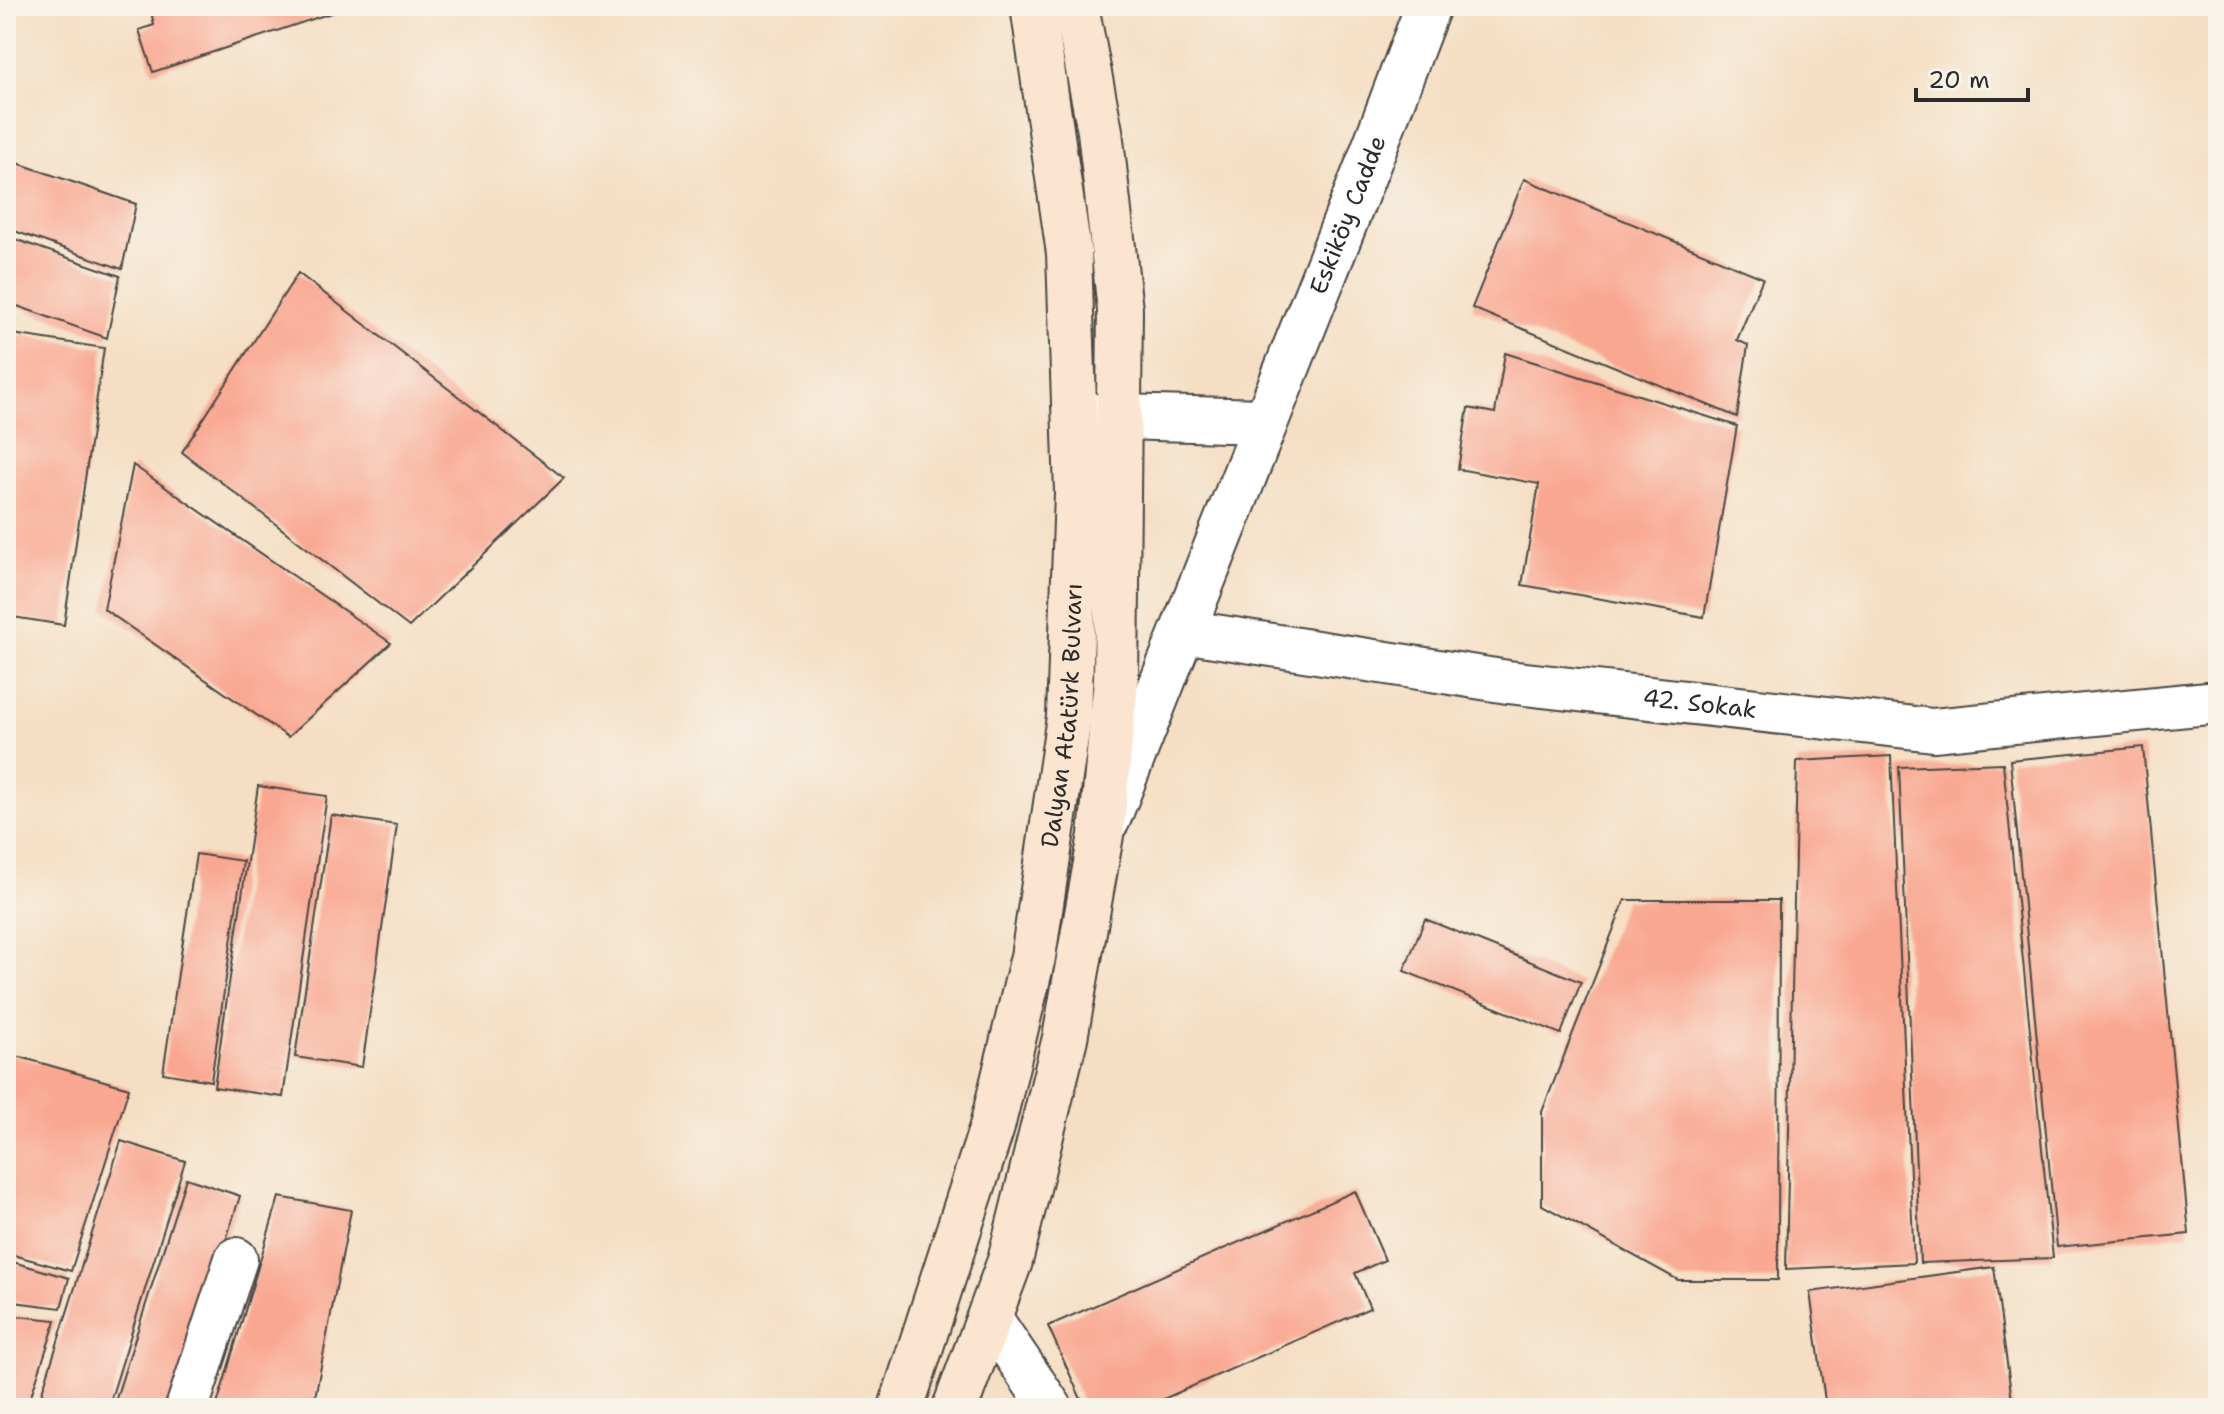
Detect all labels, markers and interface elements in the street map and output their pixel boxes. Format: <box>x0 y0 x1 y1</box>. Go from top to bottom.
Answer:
scale bar <box>1916 52 2028 102</box>
text: 20 m <box>1928 64 1990 96</box>
street label: Eskiköy Cadde <box>1302 131 1393 299</box>
street label: Dalyan Atatürk Bulvarı <box>1034 583 1090 850</box>
street label: 42. Sokak <box>1641 681 1758 726</box>

